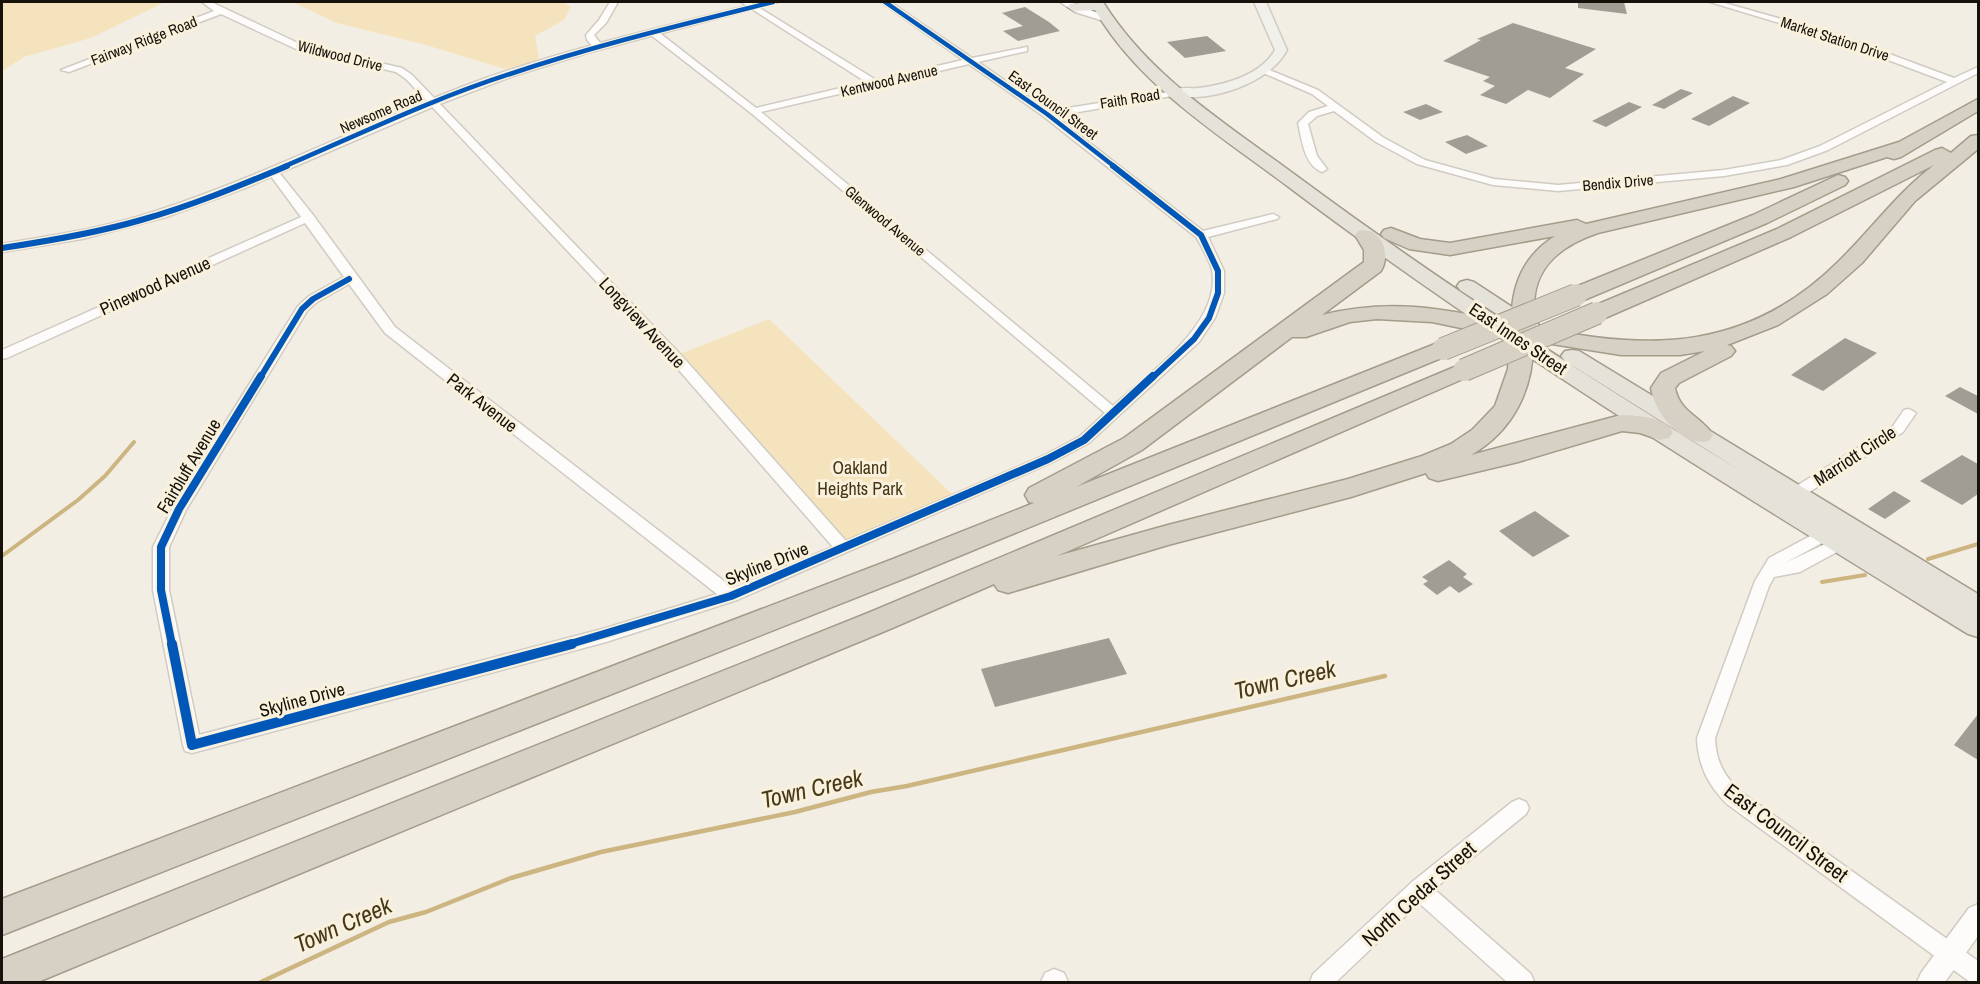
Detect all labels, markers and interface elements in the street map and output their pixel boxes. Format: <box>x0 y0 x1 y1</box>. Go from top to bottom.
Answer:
street label: Fairway Ridge Road <box>88 11 200 70</box>
street label: Market Station Drive <box>1778 11 1892 66</box>
street label: Wildwood Drive <box>295 35 385 76</box>
street label: Kentwood Avenue <box>838 59 940 102</box>
street label: East Council Street <box>1004 65 1103 145</box>
street label: Faith Road <box>1099 83 1161 114</box>
street label: Newsome Road <box>336 85 425 138</box>
street label: Bendix Drive <box>1582 169 1654 196</box>
street label: Glenwood Avenue <box>840 181 930 261</box>
street label: Pinewood Avenue <box>95 250 214 321</box>
street label: Longview Avenue <box>594 272 691 374</box>
street label: East Innes Street <box>1464 297 1572 381</box>
street label: Park Avenue <box>442 367 523 438</box>
street label: Fairbluff Avenue <box>150 414 227 518</box>
street label: Marriott Circle <box>1809 420 1901 492</box>
park label: Oakland Heights Park <box>817 455 903 501</box>
street label: Skyline Drive <box>721 536 812 592</box>
water label: Town Creek <box>1231 652 1340 706</box>
street label: Skyline Drive <box>256 676 348 723</box>
water label: Town Creek <box>758 761 867 815</box>
street label: East Council Street <box>1718 776 1854 889</box>
street label: North Cedar Street <box>1355 834 1482 953</box>
water label: Town Creek <box>289 888 397 960</box>

